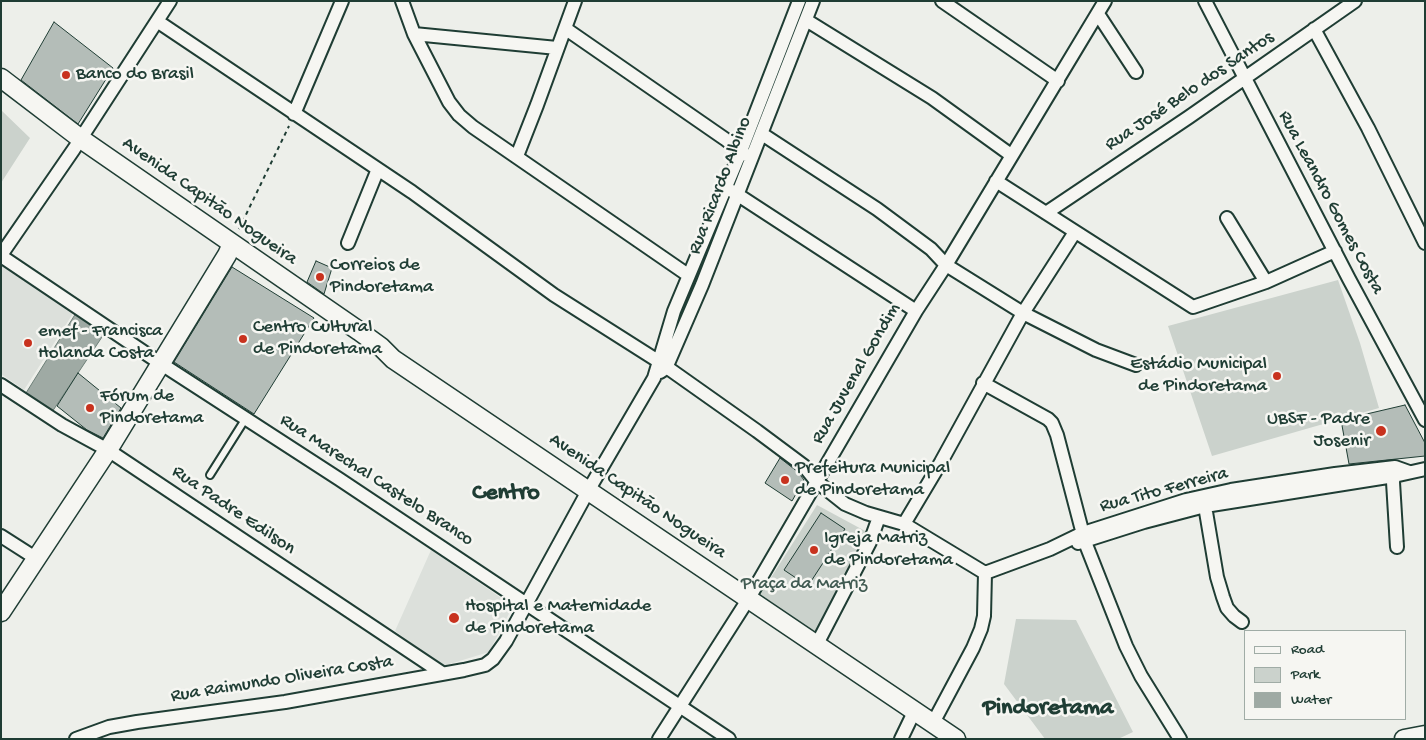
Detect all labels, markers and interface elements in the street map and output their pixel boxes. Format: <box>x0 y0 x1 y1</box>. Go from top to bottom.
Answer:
street label: Rua José Belo dos Santos <box>1101 27 1279 157</box>
place label: Banco do Brasil <box>76 64 194 86</box>
marker: Banco do Brasil <box>60 69 72 81</box>
street label: Rua Leandro Gomes Costa <box>1272 107 1388 299</box>
street label: Rua Ricardo Albino <box>684 114 758 258</box>
street label: Avenida Capitão Nogueira <box>117 133 301 271</box>
place label: Correios de Pindoretama <box>330 255 433 299</box>
marker: Correios de Pindoretama <box>314 271 326 283</box>
street label: Rua Juvenal Gondim <box>807 299 907 449</box>
place label: Centro Cultural de Pindoretama <box>253 317 382 361</box>
place label: emef - Francisca Holanda Costa <box>38 321 162 365</box>
marker: Centro Cultural de Pindoretama <box>237 333 249 345</box>
marker: emef - Francisca Holanda Costa <box>22 337 34 349</box>
place label: Estádio Municipal de Pindoretama <box>1130 354 1267 398</box>
marker: Estádio Municipal de Pindoretama <box>1271 370 1283 382</box>
place label: Fórum de Pindoretama <box>100 386 203 430</box>
marker: Fórum de Pindoretama <box>84 402 96 414</box>
place label: UBSF - Padre Josenir <box>1267 409 1370 453</box>
street label: Rua Marechal Castelo Branco <box>275 410 477 552</box>
marker: UBSF - Padre Josenir <box>1374 424 1388 438</box>
street label: Avenida Capitão Nogueira <box>544 429 730 565</box>
place label: Prefeitura Municipal de Pindoretama <box>795 458 950 502</box>
street label: Rua Padre Edilson <box>167 461 299 561</box>
street label: Rua Tito Ferreira <box>1097 463 1231 519</box>
marker: Prefeitura Municipal de Pindoretama <box>779 474 791 486</box>
district label: Centro <box>472 480 540 508</box>
place label: Igreja Matriz de Pindoretama <box>824 528 953 572</box>
marker: Igreja Matriz de Pindoretama <box>808 544 820 556</box>
park label: Praça da Matriz <box>741 574 867 596</box>
place label: Hospital e Maternidade de Pindoretama <box>465 596 651 640</box>
marker: Hospital e Maternidade de Pindoretama <box>447 611 461 625</box>
legend <box>1244 630 1406 720</box>
text: Road <box>1291 641 1324 659</box>
street label: Rua Raimundo Oliveira Costa <box>169 651 395 709</box>
text: Park <box>1291 666 1320 684</box>
text: Water <box>1291 691 1331 709</box>
district label: Pindoretama <box>983 695 1113 723</box>

